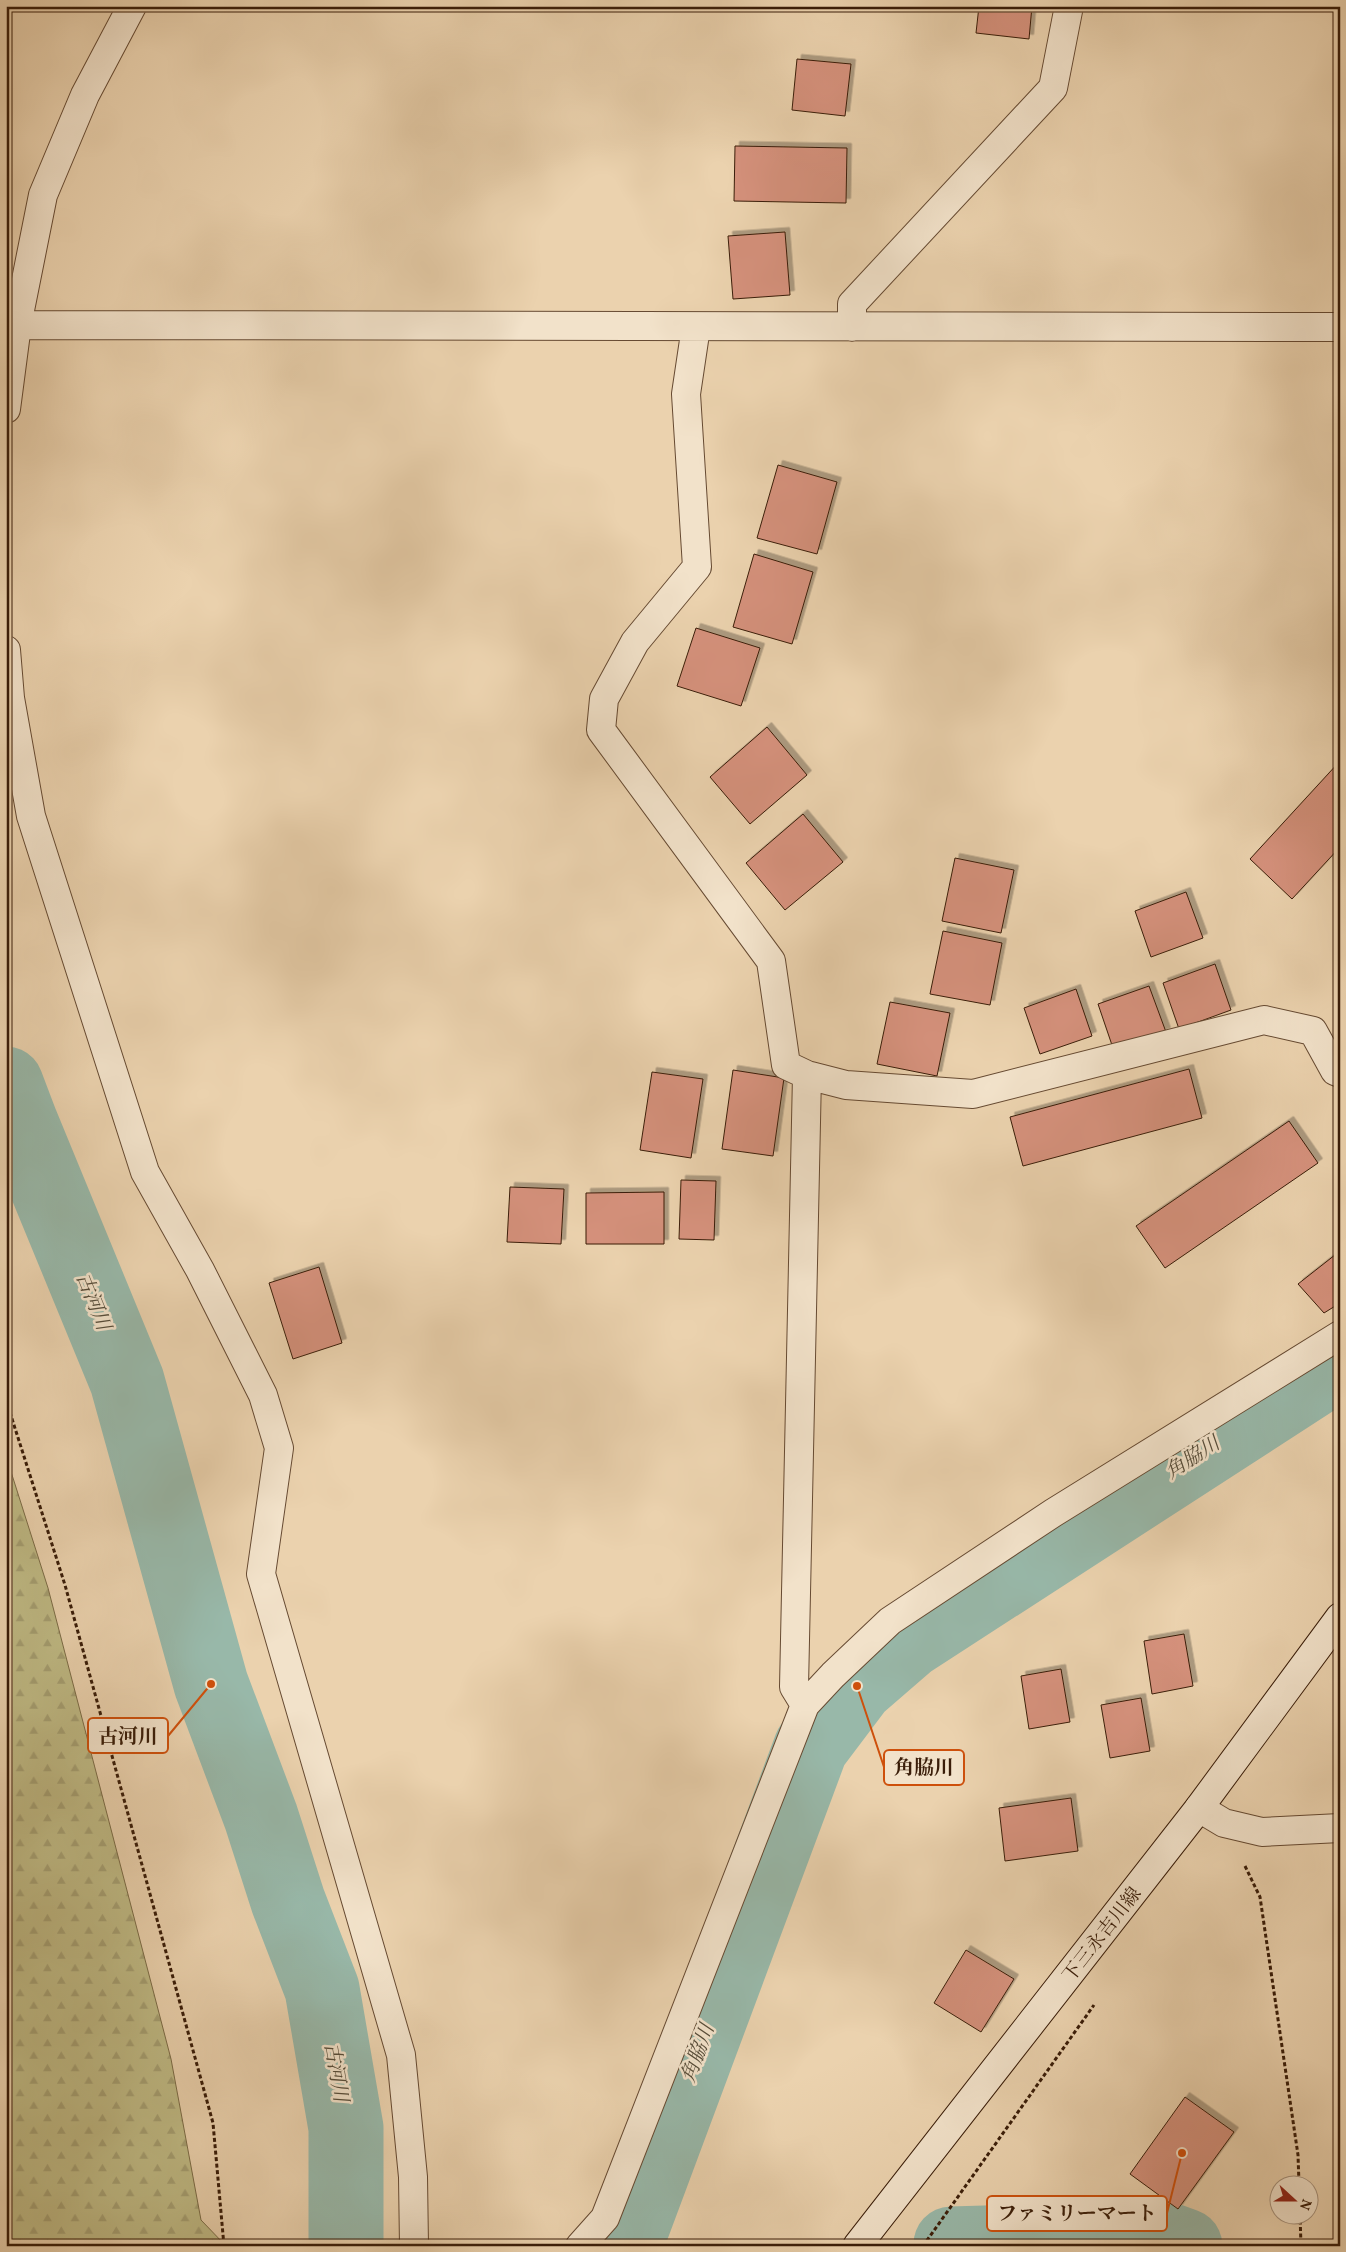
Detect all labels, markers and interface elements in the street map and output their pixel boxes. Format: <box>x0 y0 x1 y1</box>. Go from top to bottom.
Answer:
water label: 古河川 <box>68 1269 117 1337</box>
water label: 角脇川 <box>1160 1430 1228 1487</box>
callout: 古河川 <box>88 1718 168 1753</box>
text: 古河川 <box>98 1724 158 1752</box>
callout: 角脇川 <box>884 1750 964 1785</box>
text: 角脇川 <box>894 1755 954 1783</box>
street label: 下三永吉川線 <box>1057 1882 1148 1988</box>
water label: 角脇川 <box>675 2019 723 2087</box>
water label: 古河川 <box>316 2040 354 2106</box>
north arrow <box>1268 2174 1318 2224</box>
callout: ファミリーマート <box>987 2196 1167 2231</box>
text: N <box>1294 2196 1315 2212</box>
text: ファミリーマート <box>997 2201 1157 2229</box>

